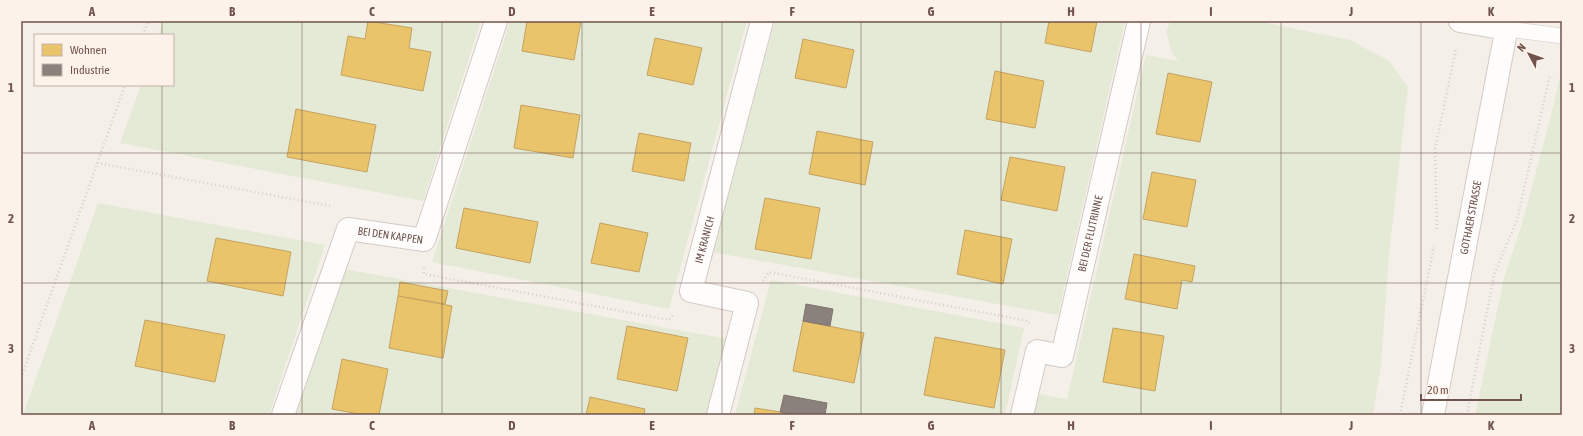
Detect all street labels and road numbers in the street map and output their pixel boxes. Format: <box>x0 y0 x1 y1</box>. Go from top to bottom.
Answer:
street label: GOTHAER STRASSE <box>1458 179 1484 255</box>
street label: BEI DER FLUTRINNE <box>1076 194 1105 273</box>
street label: IM KRANICH <box>692 215 716 265</box>
street label: BEI DEN KAPPEN <box>357 225 424 246</box>

